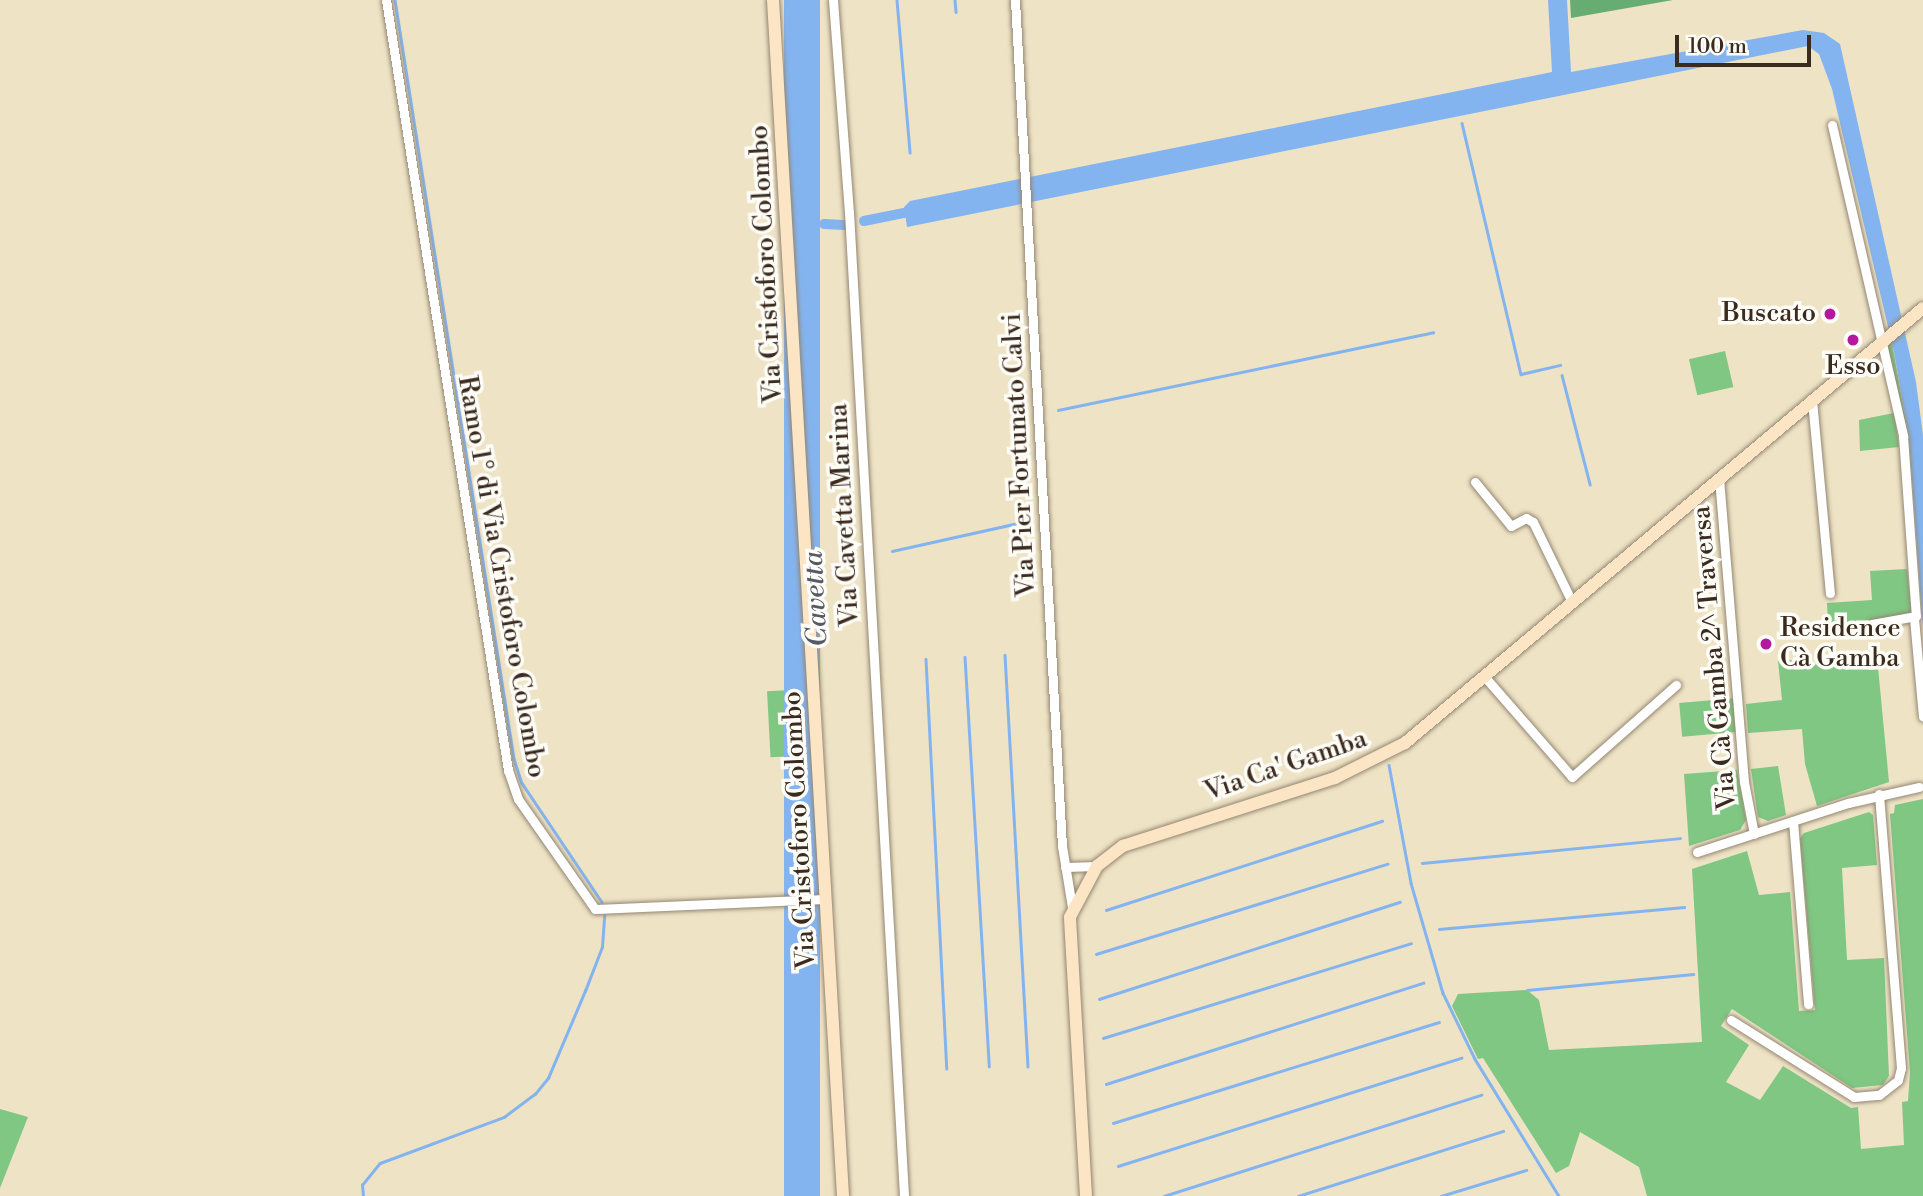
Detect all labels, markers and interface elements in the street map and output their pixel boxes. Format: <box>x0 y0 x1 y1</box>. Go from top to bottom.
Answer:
scale bar <box>1678 21 1814 65</box>
text: 100 m <box>1688 34 1747 60</box>
street label: Via Cristoforo Colombo <box>744 124 790 404</box>
place label: Buscato <box>1722 298 1816 330</box>
marker: Buscato <box>1822 306 1838 322</box>
street label: Via Pier Fortunato Calvi <box>997 312 1043 598</box>
marker: Esso <box>1845 332 1861 348</box>
place label: Esso <box>1825 351 1881 383</box>
street label: Ramo 1° di Via Cristoforo Colombo <box>450 374 552 780</box>
street label: Via Cavetta Marina <box>824 403 866 627</box>
street label: Via Cà Gamba 2^ Traversa <box>1686 505 1744 811</box>
water label: Cavetta <box>797 550 835 648</box>
place label: Residence Cà Gamba <box>1780 613 1901 674</box>
marker: Residence Cà Gamba <box>1758 636 1774 652</box>
street label: Via Cristoforo Colombo <box>777 690 823 970</box>
street label: Via Ca' Gamba <box>1201 724 1371 808</box>

